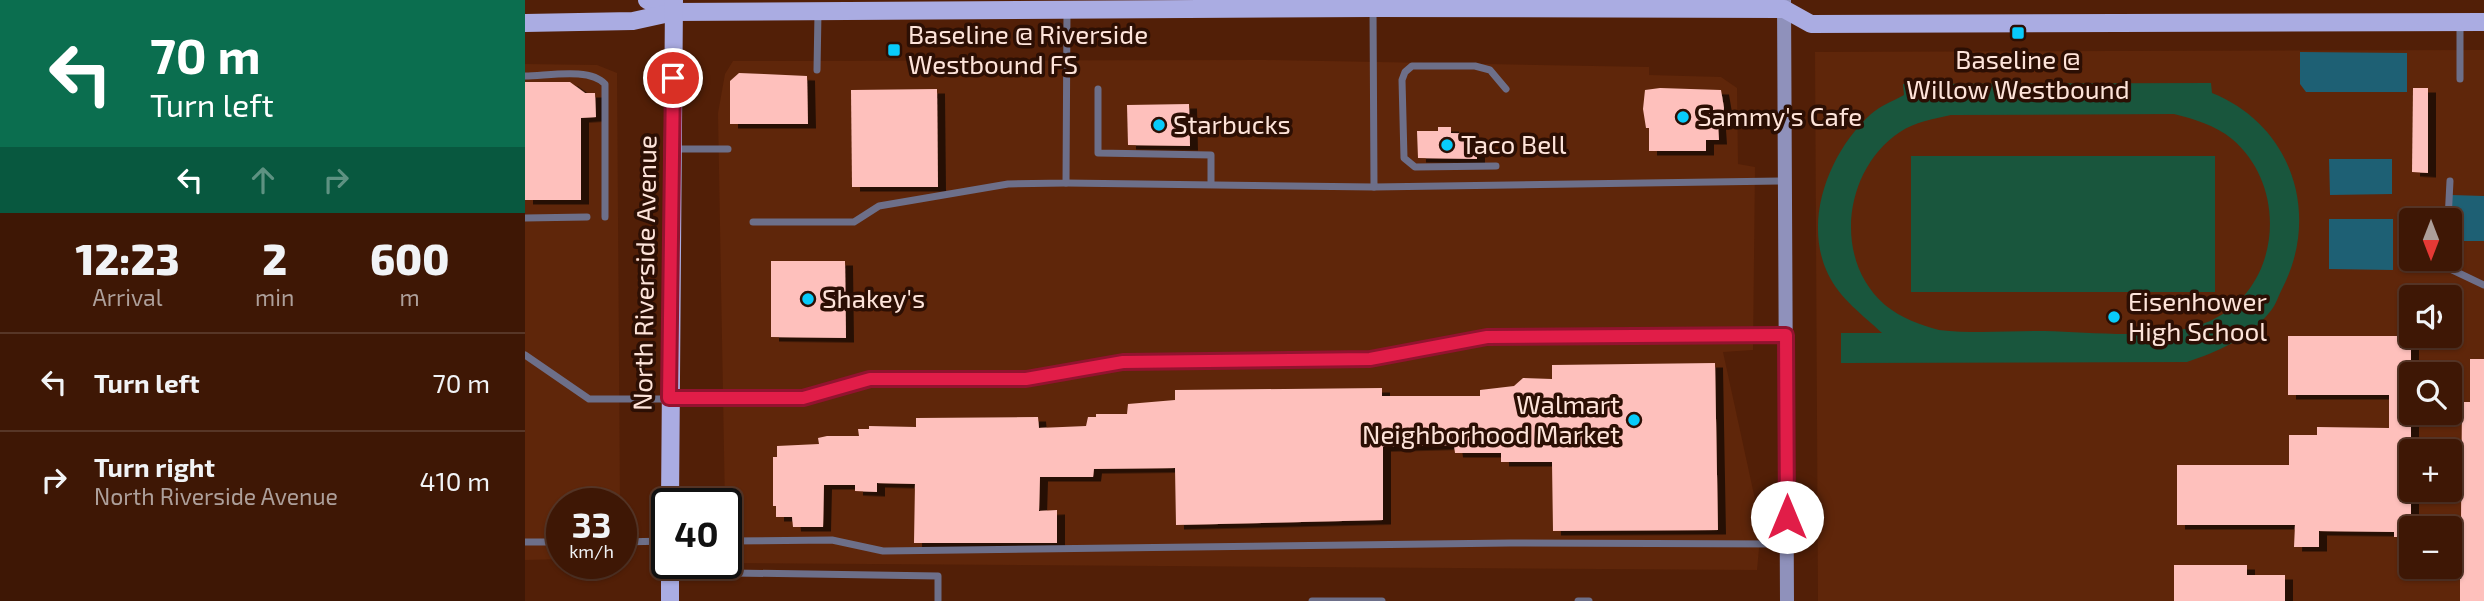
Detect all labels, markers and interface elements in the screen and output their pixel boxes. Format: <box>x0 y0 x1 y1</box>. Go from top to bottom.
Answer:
place label: Baseline @ Riverside Westbound FS <box>908 18 1148 79</box>
text: 70 m <box>150 25 261 84</box>
marker: Baseline @ Willow Westbound <box>2010 25 2026 41</box>
icon: left <box>35 28 126 119</box>
marker: Baseline @ Riverside Westbound FS <box>886 42 902 58</box>
place label: Baseline @ Willow Westbound <box>1906 43 2130 104</box>
pin <box>643 48 703 108</box>
icon: arrive <box>654 59 692 97</box>
text: Turn left <box>150 85 274 123</box>
place label: Sammy's Cafe <box>1697 100 1862 131</box>
place label: Starbucks <box>1173 108 1291 139</box>
marker: Sammy's Cafe <box>1675 109 1691 125</box>
marker: Starbucks <box>1151 117 1167 133</box>
place label: Taco Bell <box>1461 128 1567 159</box>
street label: North Riverside Avenue <box>626 135 661 411</box>
marker: Taco Bell <box>1439 137 1455 153</box>
icon: left <box>171 161 209 199</box>
icon: ahead <box>244 161 282 199</box>
icon: right <box>317 161 355 199</box>
north arrow <box>2399 208 2462 271</box>
map controls <box>2399 208 2462 579</box>
text: 12:23 <box>76 233 180 283</box>
text: 2 <box>262 233 287 283</box>
text: 600 <box>370 233 449 283</box>
place label: Shakey's <box>822 282 925 313</box>
text: Arrival <box>93 283 163 311</box>
text: min <box>255 283 294 311</box>
text: m <box>400 283 420 311</box>
place label: Eisenhower High School <box>2128 285 2267 346</box>
button: sound <box>2399 285 2462 348</box>
marker: Shakey's <box>800 291 816 307</box>
marker: Eisenhower High School <box>2106 309 2122 325</box>
button: search <box>2399 362 2462 425</box>
icon: left <box>35 363 73 401</box>
text: Turn left <box>94 367 200 398</box>
text: 70 m <box>432 367 490 398</box>
place label: Walmart Neighborhood Market <box>1362 388 1620 449</box>
marker: Walmart Neighborhood Market <box>1626 412 1642 428</box>
button: + <box>2399 439 2462 502</box>
text: Turn right <box>94 451 215 482</box>
icon: right <box>35 461 73 499</box>
text: 410 m <box>419 465 490 496</box>
position arrow <box>1750 480 1824 554</box>
text: North Riverside Avenue <box>94 482 338 510</box>
speed limit sign: 40 <box>651 488 742 579</box>
text: 33 <box>572 503 611 545</box>
button: − <box>2399 516 2462 579</box>
text: km/h <box>569 540 614 562</box>

